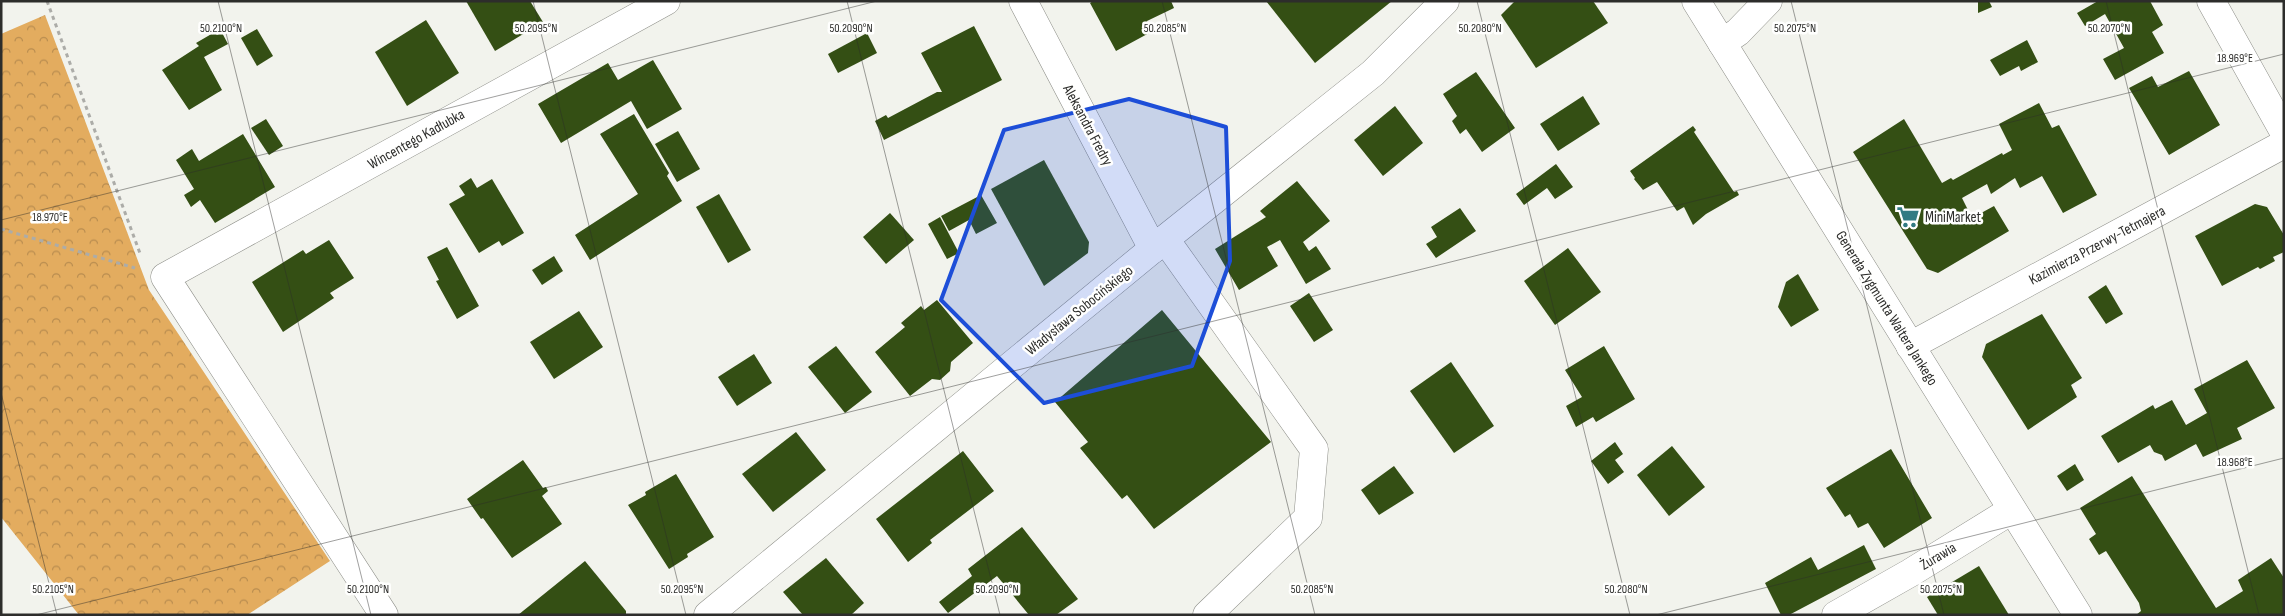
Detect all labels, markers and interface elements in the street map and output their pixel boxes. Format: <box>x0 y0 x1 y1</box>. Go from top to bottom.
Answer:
text: 50.2100°N <box>200 21 242 36</box>
text: 50.2095°N <box>515 21 557 36</box>
text: 50.2090°N <box>829 21 873 36</box>
text: 50.2085°N <box>1144 21 1186 36</box>
text: 50.2080°N <box>1458 21 1502 36</box>
text: 50.2075°N <box>1774 21 1816 36</box>
text: 50.2070°N <box>2088 21 2130 36</box>
text: 18.969°E <box>2217 51 2253 66</box>
street label: Aleksandra Fredry <box>1058 81 1117 169</box>
street label: Wincentego Kadłubka <box>364 105 468 174</box>
street label: Kazimierza Przerwy-Tetmajera <box>2026 201 2169 289</box>
supermarket icon: MiniMarket <box>1895 204 1921 230</box>
place label: MiniMarket <box>1925 208 1981 227</box>
text: 18.970°E <box>32 210 68 225</box>
street label: Generała Zygmunta Waltera Jankego <box>1831 227 1942 389</box>
street label: Władysława Sobocińskiego <box>1022 261 1137 360</box>
text: 18.968°E <box>2217 455 2253 470</box>
street label: Żurawia <box>1917 538 1960 575</box>
text: 50.2105°N <box>32 582 74 597</box>
text: 50.2100°N <box>347 582 389 597</box>
text: 50.2095°N <box>661 582 703 597</box>
text: 50.2090°N <box>975 582 1019 597</box>
text: 50.2085°N <box>1291 582 1333 597</box>
text: 50.2080°N <box>1604 582 1648 597</box>
text: 50.2075°N <box>1920 582 1962 597</box>

